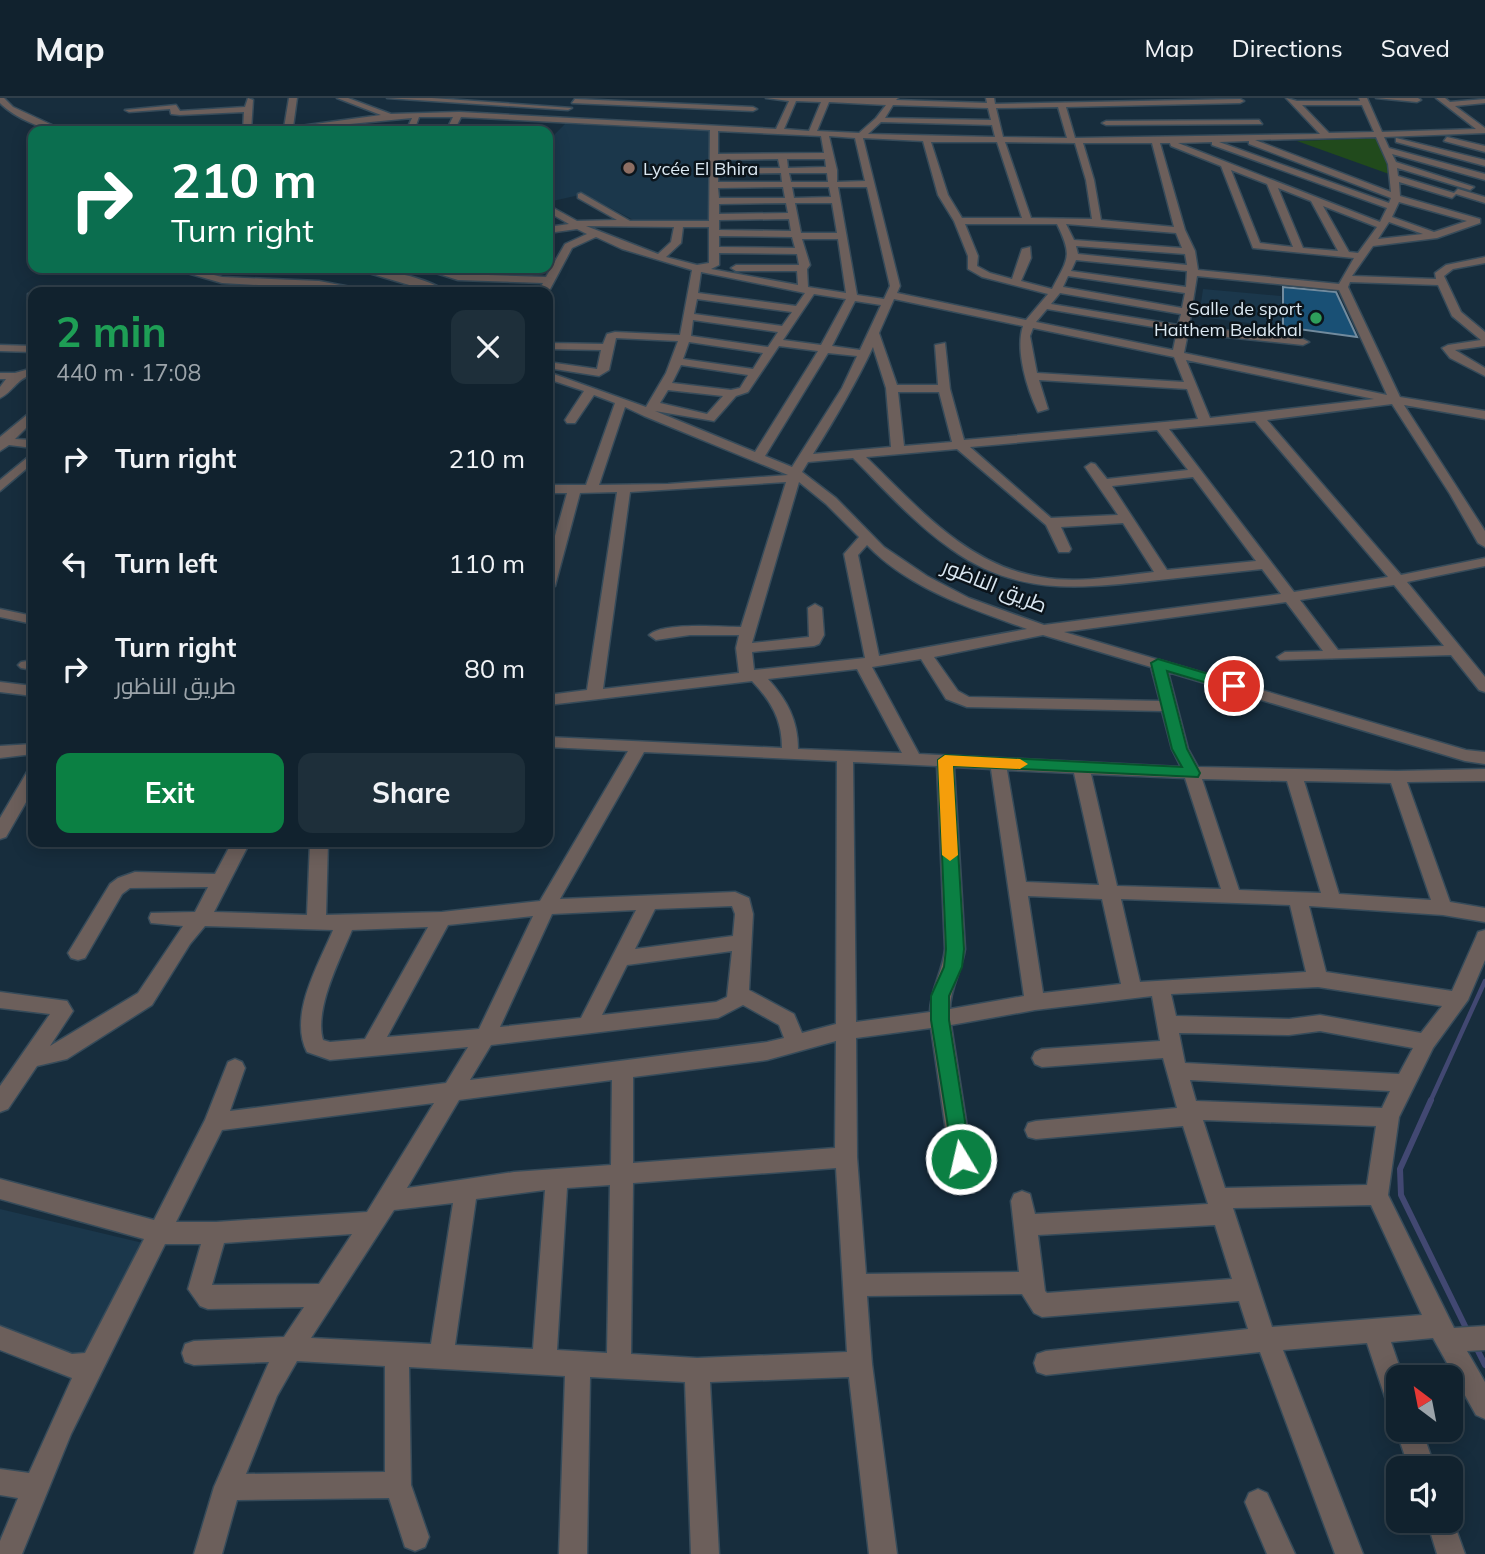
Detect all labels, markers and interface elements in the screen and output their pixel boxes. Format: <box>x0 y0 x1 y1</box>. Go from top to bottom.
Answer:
text: Map <box>35 28 105 69</box>
text: Map <box>1144 33 1194 63</box>
text: Directions <box>1232 33 1343 63</box>
text: Saved <box>1381 33 1450 63</box>
text: 210 m <box>171 149 317 210</box>
icon: right <box>56 154 147 245</box>
place label: Lycée El Bhira <box>643 157 758 180</box>
marker: Lycée El Bhira <box>621 160 637 176</box>
text: Turn right <box>171 210 314 250</box>
place label: Salle de sport Haithem Belakhal <box>1154 297 1302 341</box>
text: 2 min <box>56 305 167 358</box>
button: close <box>451 310 525 384</box>
marker: Salle de sport Haithem Belakhal <box>1308 310 1324 326</box>
text: 440 m · 17:08 <box>56 358 201 387</box>
icon: right <box>56 440 94 478</box>
text: Turn right <box>115 442 236 475</box>
text: 210 m <box>449 442 525 475</box>
icon: left <box>56 545 94 583</box>
text: Turn left <box>115 547 217 580</box>
text: 110 m <box>449 547 525 580</box>
street label: طريق الناظور <box>938 552 1051 619</box>
text: Turn right <box>115 631 236 664</box>
icon: right <box>56 650 94 688</box>
text: 80 m <box>464 652 525 685</box>
pin <box>1204 656 1264 716</box>
icon: arrive <box>1215 667 1253 705</box>
text: طريق الناظور <box>115 671 236 700</box>
button: Exit <box>56 753 284 833</box>
button: Share <box>298 753 525 833</box>
position arrow <box>924 1122 998 1196</box>
north arrow <box>1386 1365 1463 1442</box>
map controls <box>1386 1365 1463 1533</box>
button: sound <box>1386 1456 1463 1533</box>

